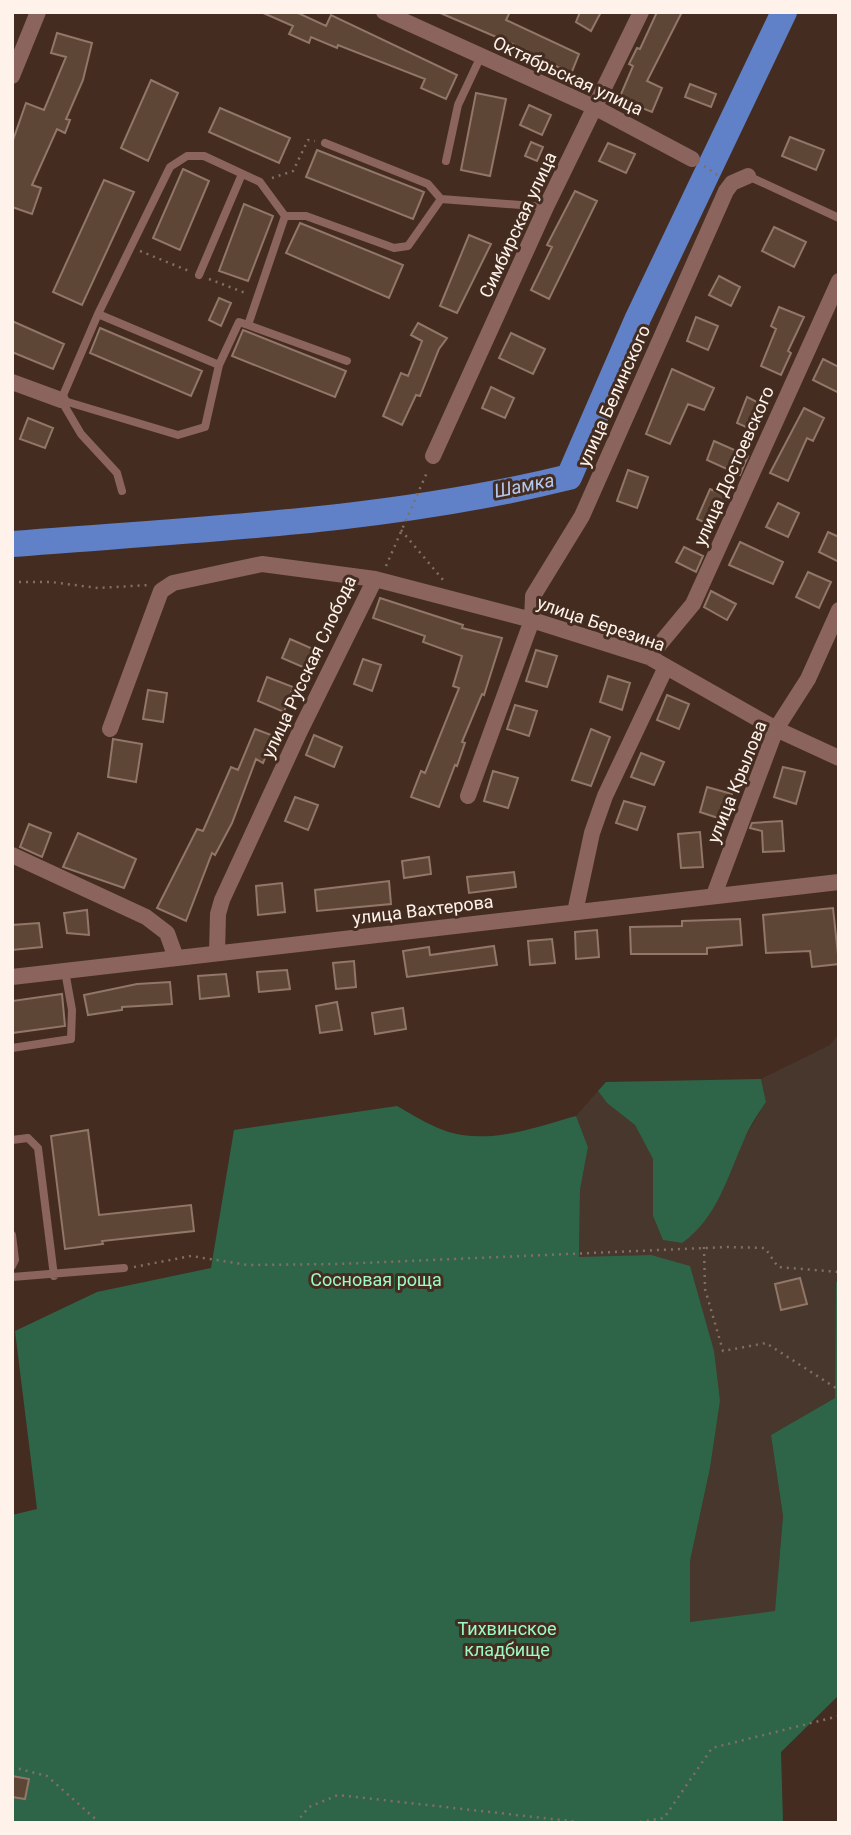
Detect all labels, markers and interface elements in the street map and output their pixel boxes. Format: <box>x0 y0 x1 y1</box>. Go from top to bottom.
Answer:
street label: Октябрьская улица <box>490 32 647 120</box>
street label: Симбирская улица <box>475 149 561 301</box>
street label: улица Белинского <box>573 322 654 470</box>
street label: улица Достоевского <box>689 383 778 549</box>
water label: Шамка <box>492 468 556 503</box>
street label: улица Русская Слобода <box>257 572 360 761</box>
street label: улица Березина <box>534 592 668 655</box>
street label: улица Крылова <box>702 718 771 846</box>
street label: улица Вахтерова <box>351 890 495 929</box>
park label: Сосновая роща <box>310 1269 442 1290</box>
park label: Тихвинское кладбище <box>458 1618 556 1660</box>

